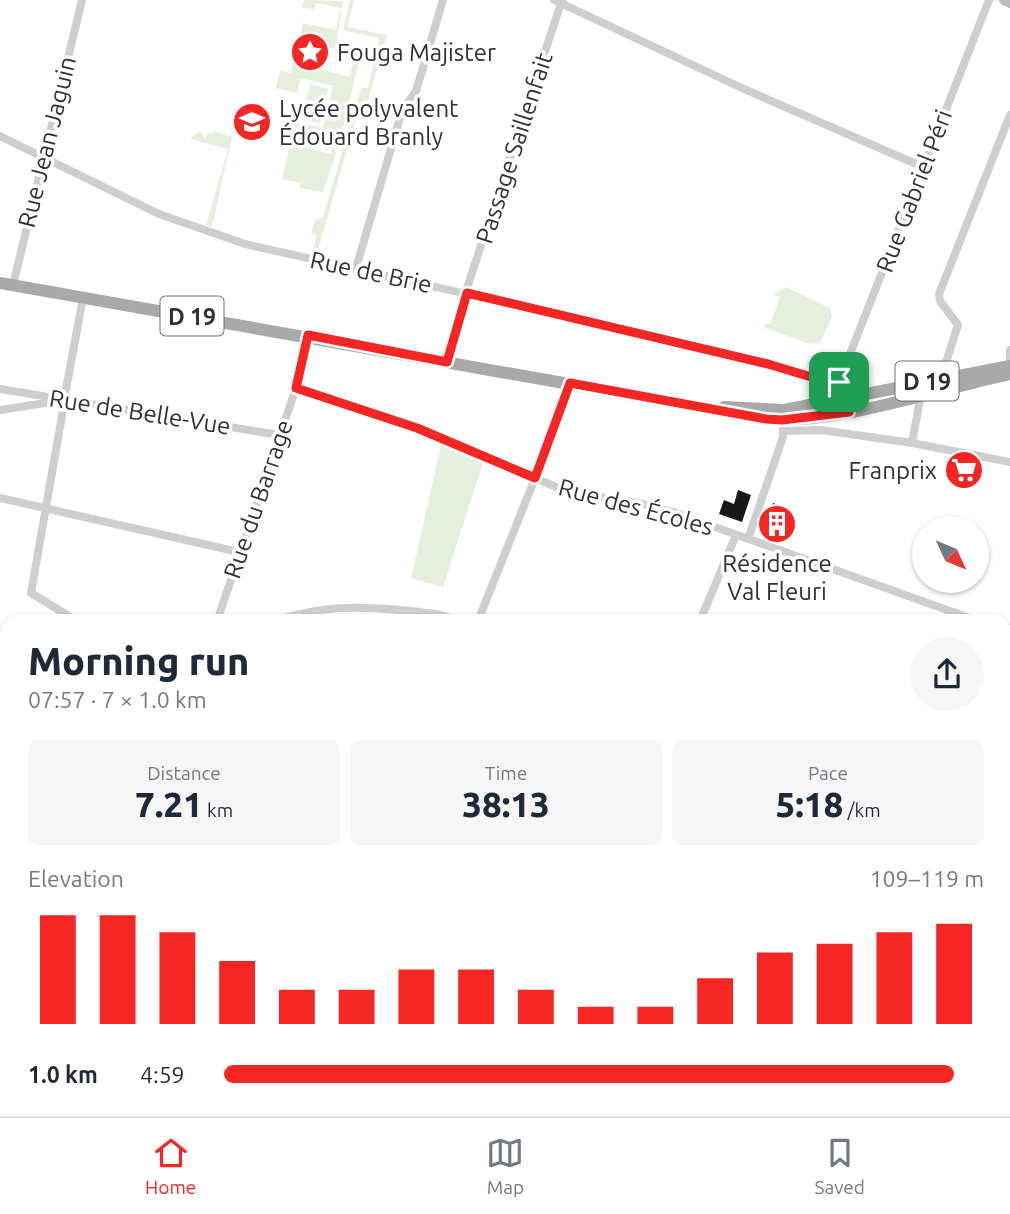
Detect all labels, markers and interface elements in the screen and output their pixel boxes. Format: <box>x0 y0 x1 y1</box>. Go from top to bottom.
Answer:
place icon: Fouga Majister <box>289 31 331 73</box>
place label: Fouga Majister <box>337 39 496 66</box>
street label: Passage Saillenfait <box>470 49 558 247</box>
street label: Rue Jean Jaguin <box>13 54 81 230</box>
place label: Lycée polyvalent Édouard Branly <box>279 95 459 150</box>
school or university icon: Lycée polyvalent Édouard Branly <box>231 101 273 143</box>
street label: Rue Gabriel Péri <box>871 106 957 276</box>
street label: Rue de Brie <box>308 246 434 298</box>
road number: D 19 <box>160 296 224 336</box>
pin <box>809 352 869 412</box>
road number: D 19 <box>895 362 958 400</box>
icon: arrive <box>820 363 858 401</box>
street label: Rue de Belle-Vue <box>47 384 233 440</box>
street label: Rue du Barrage <box>218 416 298 582</box>
supermarket icon: Franprix <box>943 449 985 491</box>
place label: Franprix <box>849 457 937 484</box>
street label: Rue des Écoles <box>556 472 717 541</box>
building icon: Résidence Val Fleuri <box>756 503 798 545</box>
north arrow <box>912 516 989 593</box>
map controls <box>912 516 989 593</box>
place label: Résidence Val Fleuri <box>722 550 832 605</box>
button: share <box>910 637 984 711</box>
text: Morning run <box>28 640 249 682</box>
text: 07:57 · 7 × 1.0 km <box>28 687 207 712</box>
text: Distance <box>147 762 221 784</box>
text: Time <box>485 762 527 784</box>
text: Pace <box>808 762 848 784</box>
text: 7.21 <box>135 784 203 824</box>
text: 38:13 <box>462 784 550 824</box>
text: 5:18 <box>775 784 843 824</box>
text: km <box>203 799 233 821</box>
text: /km <box>843 799 881 821</box>
text: Elevation <box>28 866 124 891</box>
text: 109–119 m <box>870 866 984 891</box>
text: 1.0 km <box>28 1062 98 1087</box>
text: 4:59 <box>140 1062 185 1087</box>
tab: Home <box>145 1134 196 1198</box>
tab: Map <box>486 1134 524 1198</box>
tab: Saved <box>814 1134 865 1198</box>

